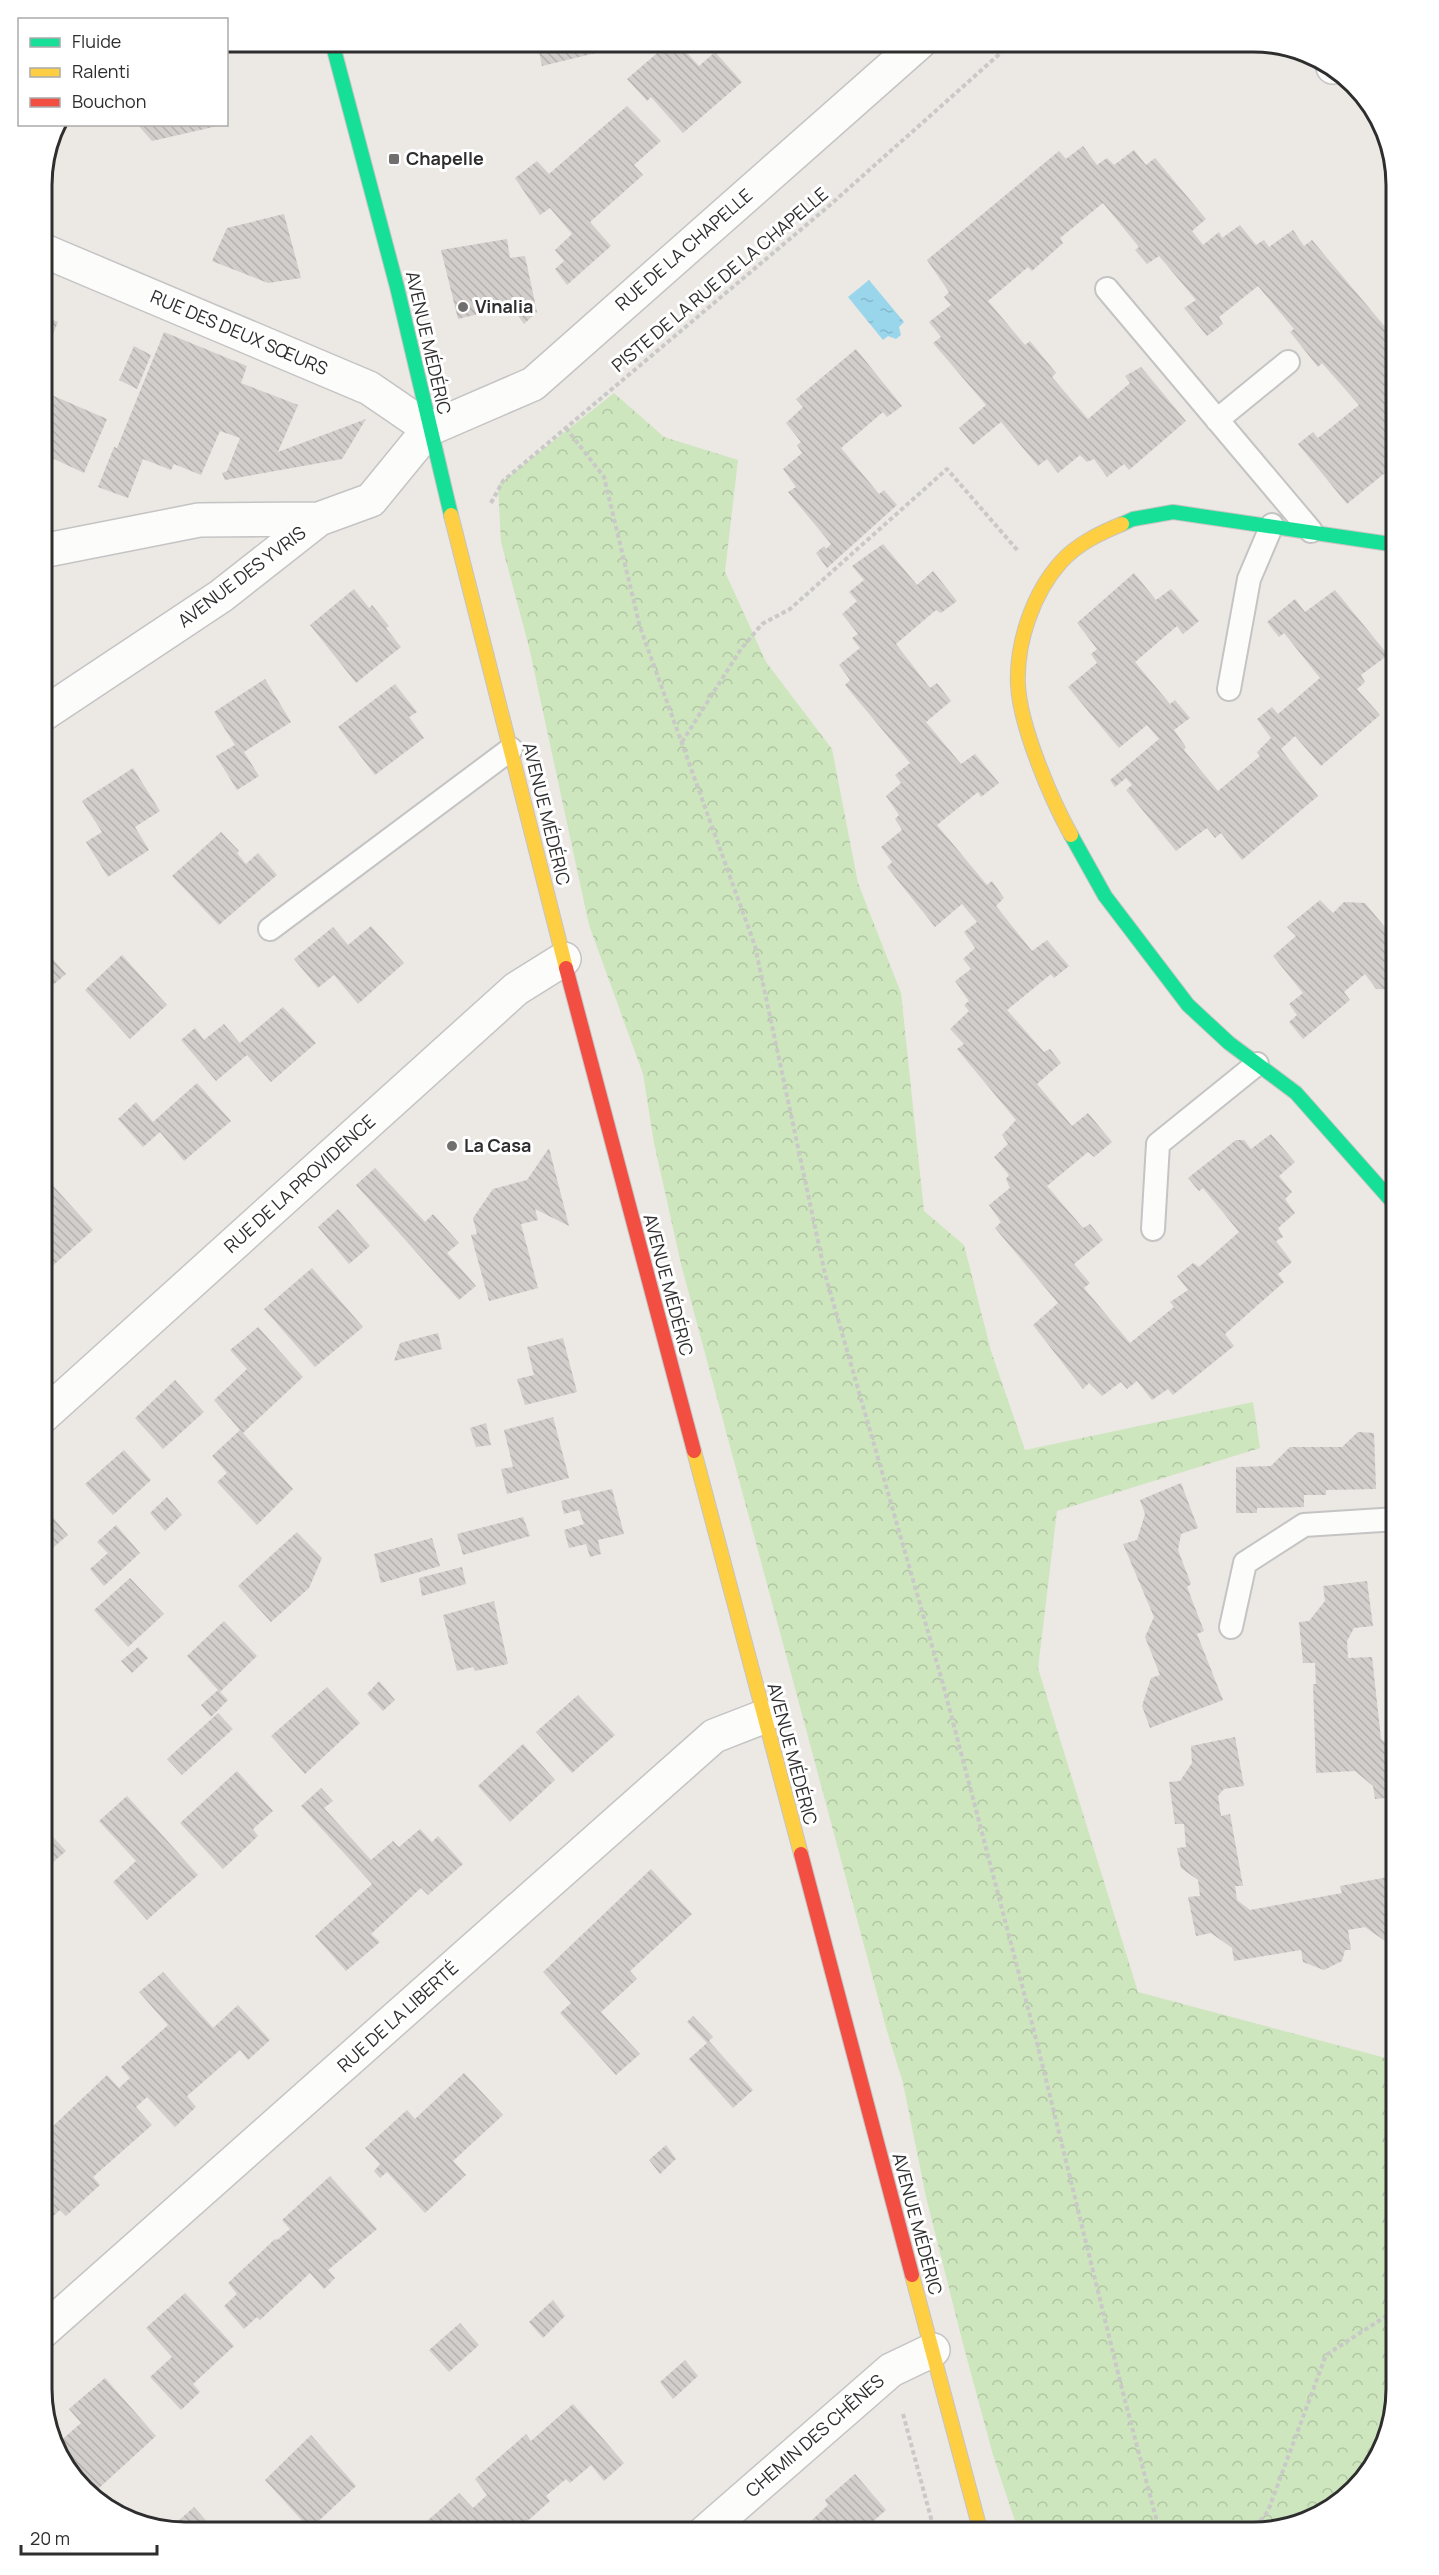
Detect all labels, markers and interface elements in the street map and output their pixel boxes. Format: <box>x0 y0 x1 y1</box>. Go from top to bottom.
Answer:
legend <box>18 18 228 126</box>
text: Fluide <box>72 29 121 53</box>
text: Ralenti <box>72 59 130 83</box>
text: Bouchon <box>72 89 146 113</box>
place label: Chapelle <box>406 146 484 170</box>
marker: Chapelle <box>387 152 401 166</box>
street label: PISTE DE LA RUE DE LA CHAPELLE <box>606 182 833 377</box>
street label: RUE DE LA CHAPELLE <box>610 183 757 315</box>
street label: AVENUE MÉDÉRIC <box>401 269 457 417</box>
street label: RUE DES DEUX SŒURS <box>147 284 332 380</box>
place label: Vinalia <box>475 294 533 318</box>
marker: Vinalia <box>456 300 470 314</box>
street label: AVENUE DES YVRIS <box>173 520 310 632</box>
street label: AVENUE MÉDÉRIC <box>518 740 576 888</box>
street label: RUE DE LA PROVIDENCE <box>219 1109 380 1258</box>
place label: La Casa <box>464 1133 531 1157</box>
marker: La Casa <box>445 1139 459 1153</box>
street label: AVENUE MÉDÉRIC <box>638 1211 700 1359</box>
street label: AVENUE MÉDÉRIC <box>762 1680 824 1828</box>
street label: RUE DE LA LIBERTÉ <box>332 1955 463 2077</box>
street label: AVENUE MÉDÉRIC <box>887 2150 949 2298</box>
street label: CHEMIN DES CHÊNES <box>740 2368 889 2502</box>
scale bar <box>21 2518 158 2556</box>
text: 20 m <box>30 2526 70 2550</box>

